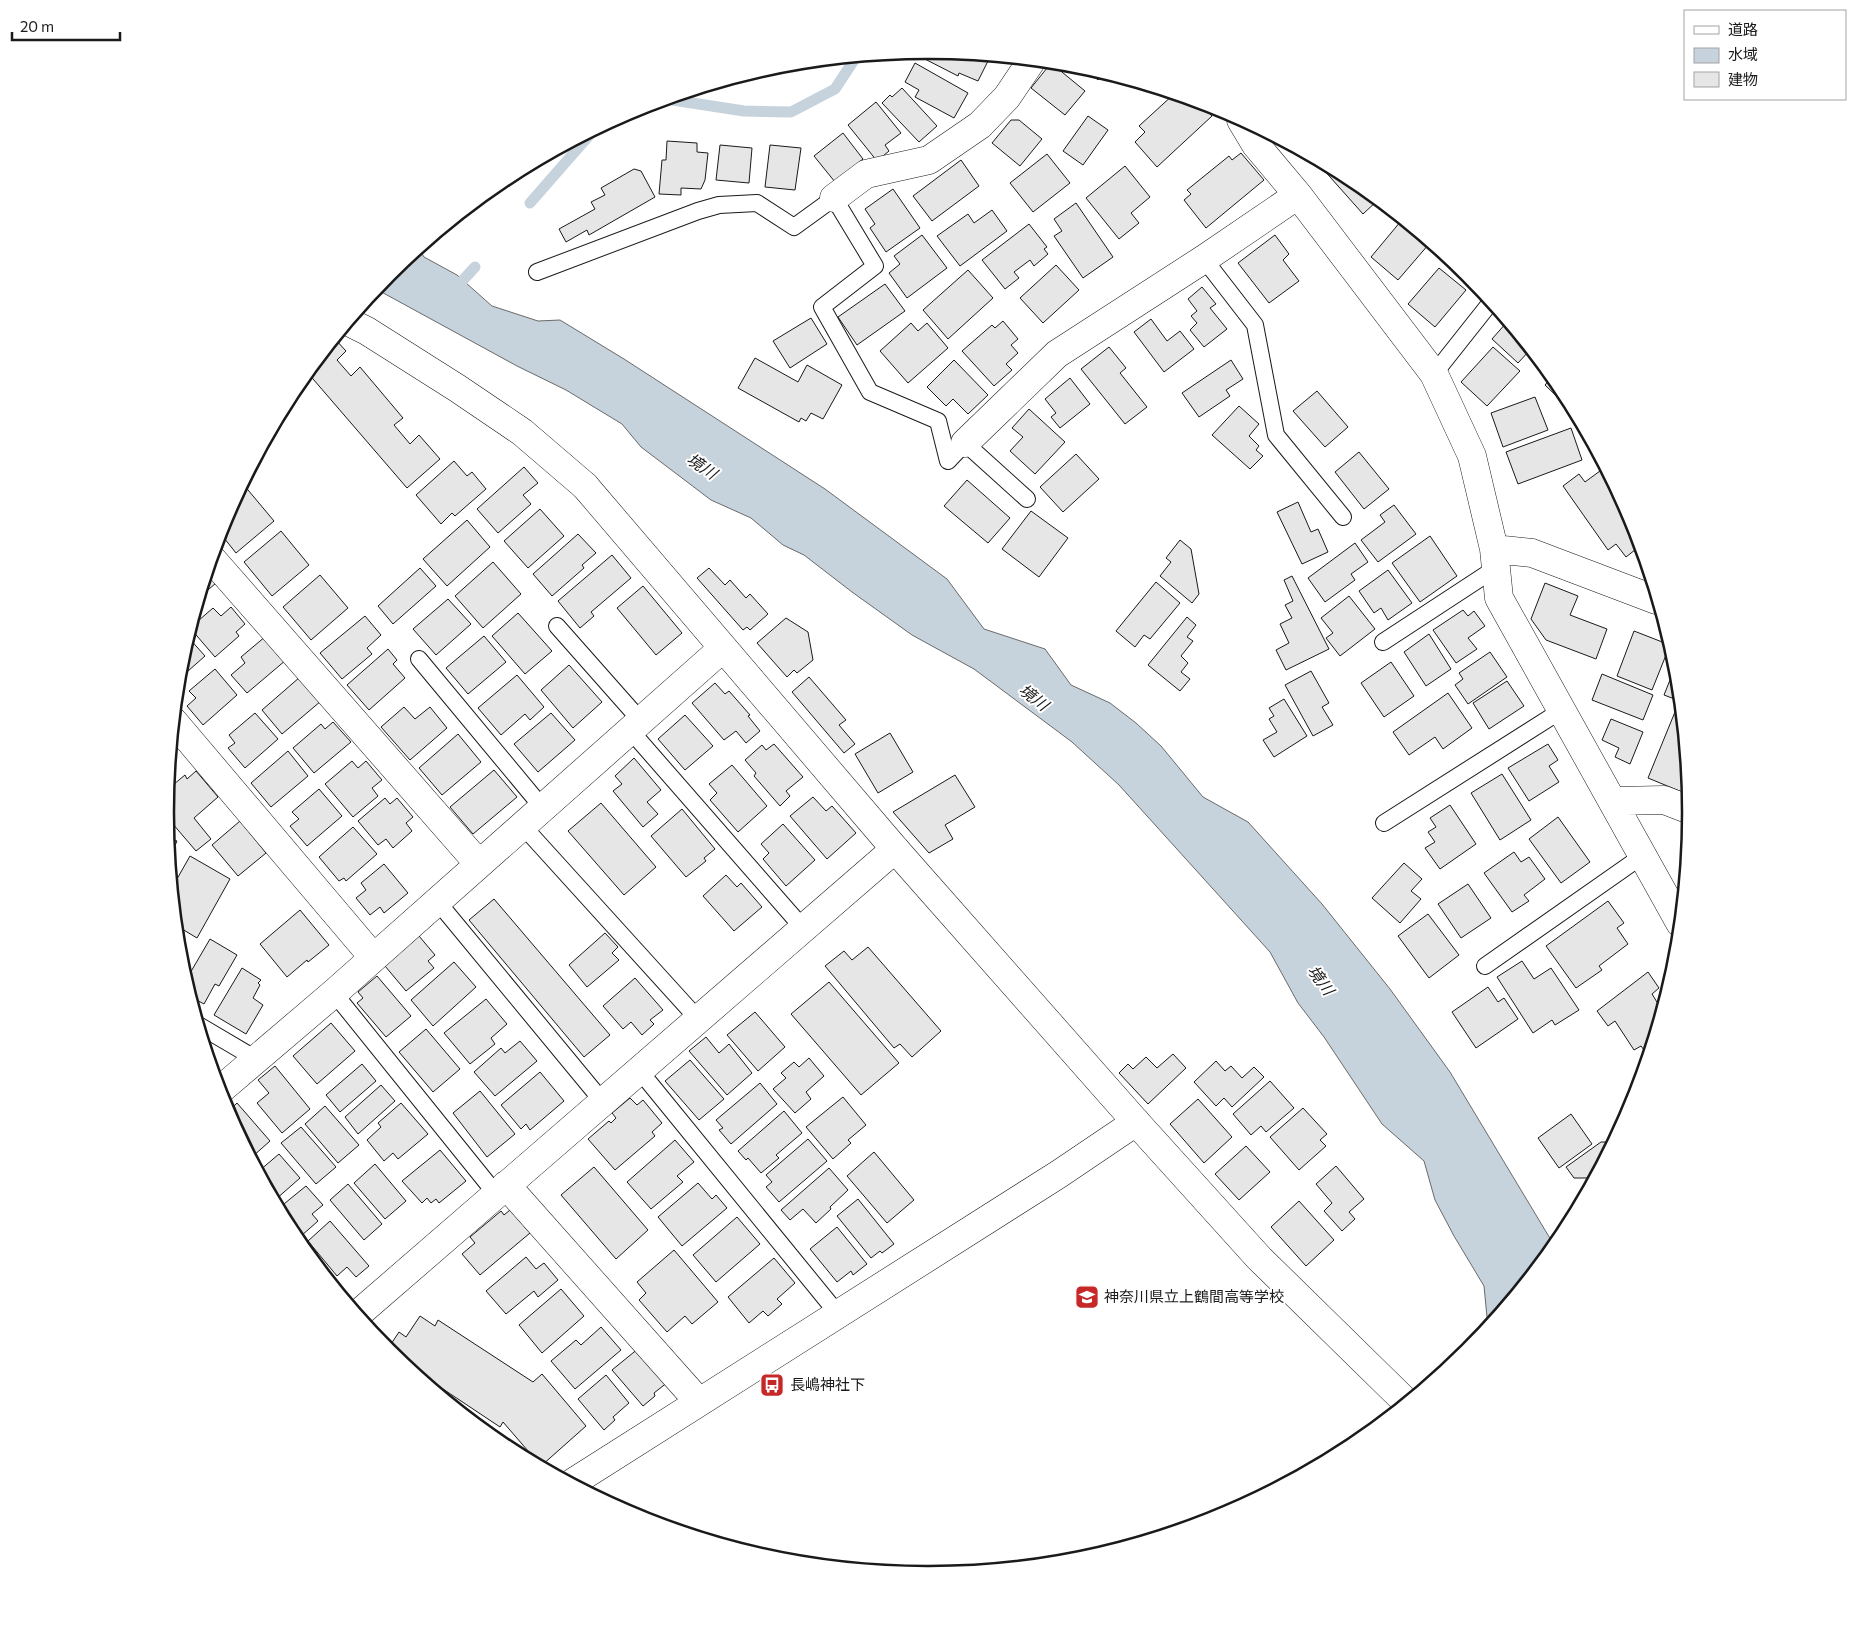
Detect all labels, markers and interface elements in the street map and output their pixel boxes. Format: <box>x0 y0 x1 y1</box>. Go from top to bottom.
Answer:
scale bar <box>12 10 120 42</box>
legend <box>1684 10 1846 100</box>
text: 20 m <box>20 17 54 35</box>
text: 道路 <box>1728 20 1758 38</box>
text: 水域 <box>1728 45 1758 63</box>
text: 建物 <box>1728 70 1758 88</box>
water label: 境川 <box>684 449 723 484</box>
water label: 境川 <box>1016 679 1054 715</box>
water label: 境川 <box>1304 961 1340 1000</box>
school or university icon: 神奈川県立上鶴間高等学校 <box>1074 1284 1100 1310</box>
place label: 神奈川県立上鶴間高等学校 <box>1104 1287 1284 1305</box>
bus stop icon: 長嶋神社下 <box>759 1372 785 1398</box>
place label: 長嶋神社下 <box>790 1375 865 1393</box>

